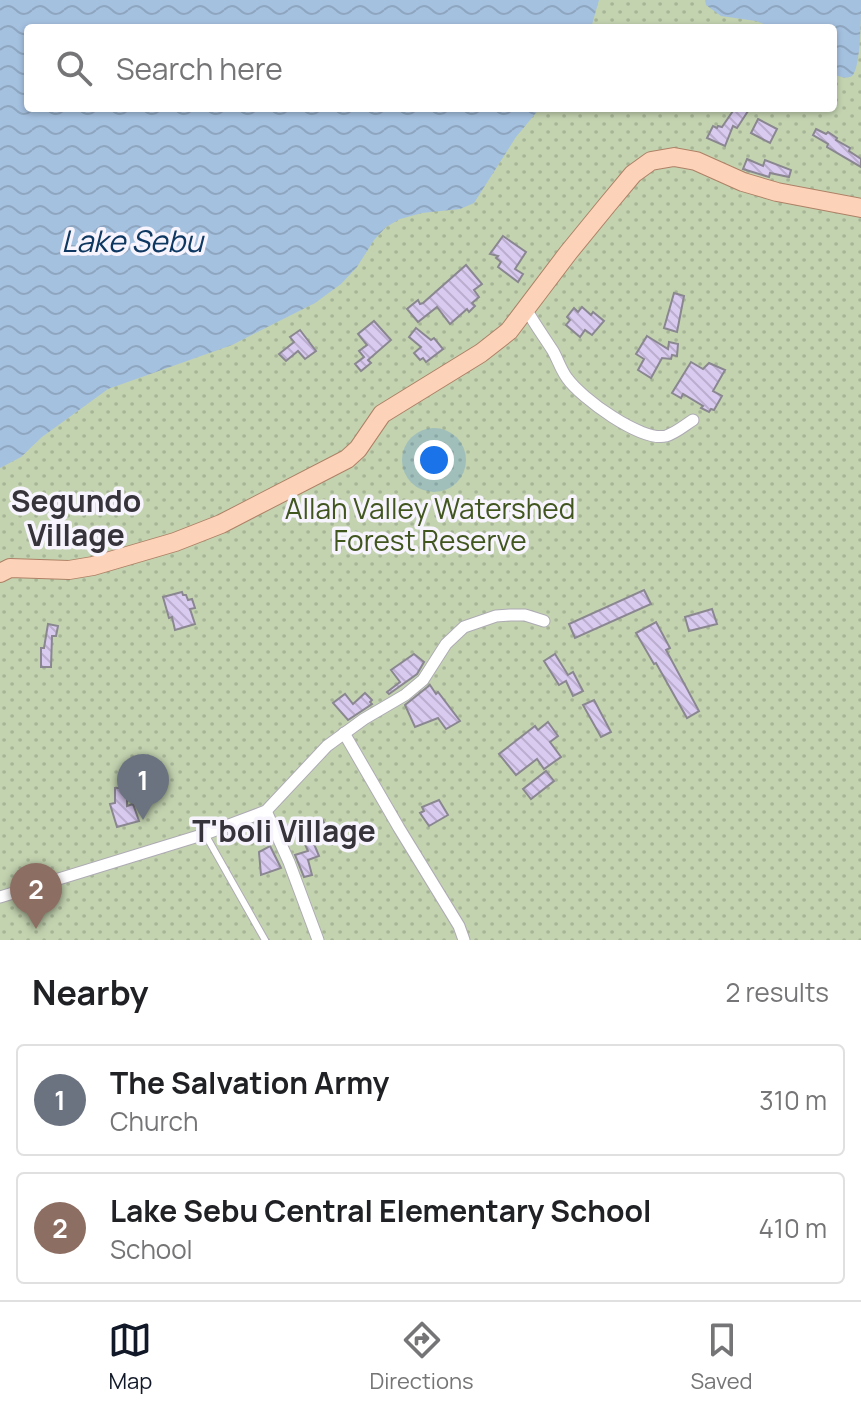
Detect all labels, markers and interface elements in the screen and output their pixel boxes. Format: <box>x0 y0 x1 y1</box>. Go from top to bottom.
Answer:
search box <box>24 24 837 112</box>
icon: search <box>52 46 96 90</box>
text: Search here <box>116 48 283 89</box>
water label: Lake Sebu <box>61 220 205 261</box>
your location <box>414 440 454 480</box>
district label: Segundo Village <box>11 480 141 555</box>
park label: Allah Valley Watershed Forest Reserve <box>285 489 575 559</box>
pin: 1 <box>117 754 169 820</box>
district label: T'boli Village <box>192 810 376 851</box>
pin: 2 <box>10 863 62 929</box>
text: Nearby <box>32 969 148 1015</box>
text: 2 results <box>725 974 829 1010</box>
text: The Salvation Army <box>110 1062 389 1103</box>
text: 1 <box>54 1082 66 1118</box>
text: 310 m <box>759 1082 827 1118</box>
text: Church <box>110 1103 198 1139</box>
text: Lake Sebu Central Elementary School <box>110 1190 651 1231</box>
text: 2 <box>52 1210 68 1246</box>
text: 410 m <box>758 1210 827 1246</box>
text: School <box>110 1231 193 1267</box>
tab: Map <box>108 1318 152 1396</box>
tab: Directions <box>369 1318 474 1396</box>
tab: Saved <box>691 1318 753 1396</box>

